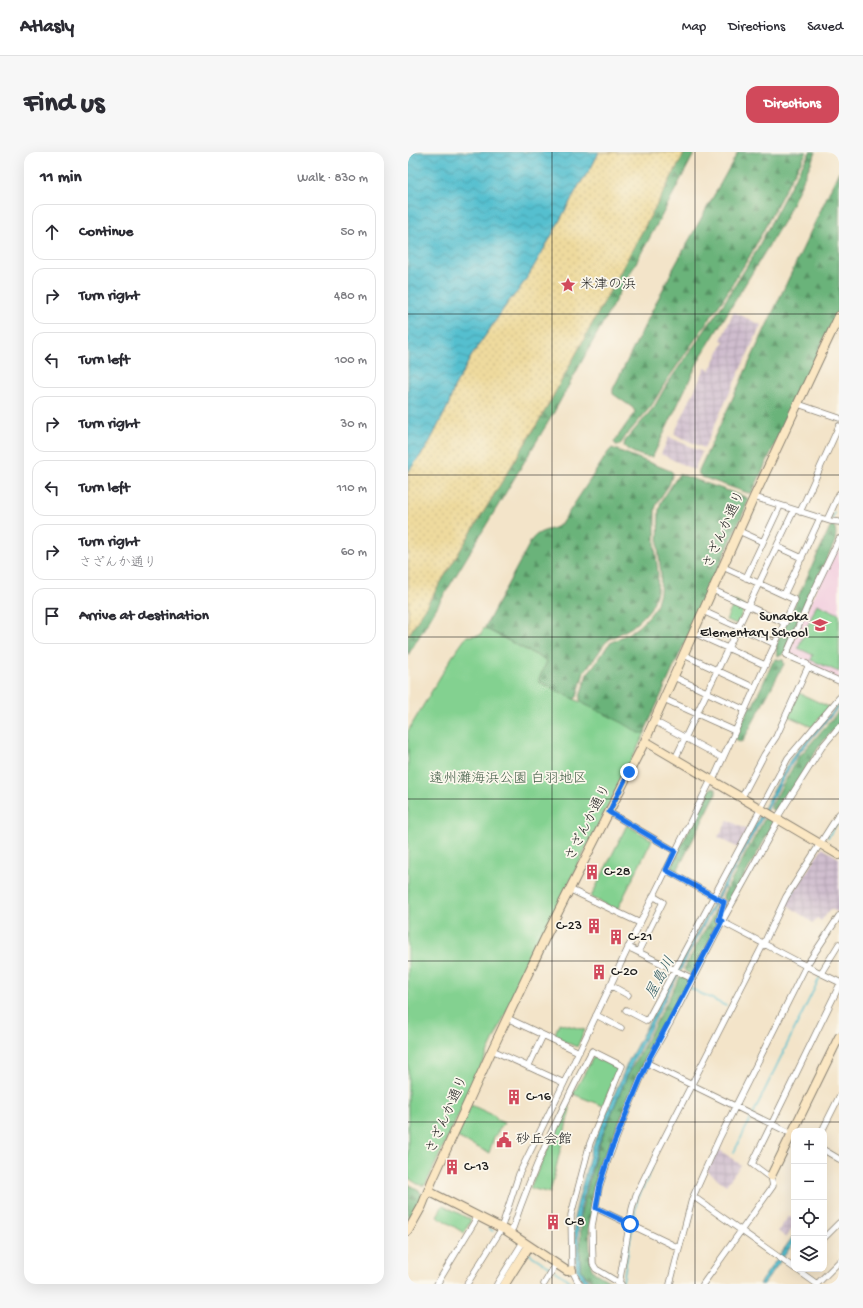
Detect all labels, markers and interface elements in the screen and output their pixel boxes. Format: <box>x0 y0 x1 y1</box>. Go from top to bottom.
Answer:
text: Atlasly <box>20 16 74 39</box>
text: Map <box>682 19 706 36</box>
text: Directions <box>728 19 785 36</box>
text: Saved <box>807 19 843 36</box>
button: Directions <box>746 86 839 123</box>
text: Find us <box>24 88 104 121</box>
text: 11 min <box>40 168 82 188</box>
text: Walk · 830 m <box>297 171 368 186</box>
icon: ahead <box>41 221 63 243</box>
text: Continue <box>79 223 133 241</box>
text: 50 m <box>340 225 367 240</box>
place icon: 米津の浜 <box>559 276 577 294</box>
place label: 米津の浜 <box>580 277 636 294</box>
icon: right <box>41 285 63 307</box>
text: Turn right <box>79 287 139 305</box>
text: 480 m <box>334 289 367 304</box>
icon: left <box>41 349 63 371</box>
text: Turn left <box>79 351 130 369</box>
text: 100 m <box>335 353 367 368</box>
icon: right <box>41 413 63 435</box>
text: Turn right <box>79 415 139 433</box>
text: 30 m <box>341 417 367 432</box>
icon: left <box>41 477 63 499</box>
text: Turn left <box>79 479 130 497</box>
text: 110 m <box>337 481 367 496</box>
street label: さざんか通り <box>700 488 750 572</box>
text: Turn right <box>79 533 139 551</box>
icon: right <box>41 541 63 563</box>
text: 60 m <box>341 545 367 560</box>
text: さざんか通り <box>79 556 157 571</box>
icon: arrive <box>41 605 63 627</box>
text: Arrive at destination <box>79 607 209 625</box>
place label: Sunaoka Elementary School <box>700 609 809 642</box>
school or university icon: Sunaoka Elementary School <box>811 616 829 634</box>
route end <box>620 763 638 781</box>
park label: 遠州灘海浜公園 白羽地区 <box>429 771 587 788</box>
street label: さざんか通り <box>562 782 616 864</box>
building icon: C-28 <box>583 863 601 881</box>
place label: C-28 <box>604 864 631 881</box>
building icon: C-23 <box>585 917 603 935</box>
place label: C-23 <box>556 918 582 935</box>
building icon: C-21 <box>607 928 625 946</box>
place label: C-21 <box>628 929 653 946</box>
water label: 屋島川 <box>642 953 680 1002</box>
building icon: C-20 <box>590 963 608 981</box>
place label: C-20 <box>611 964 638 981</box>
street label: さざんか通り <box>423 1073 473 1157</box>
building icon: C-16 <box>505 1088 523 1106</box>
place label: C-16 <box>526 1089 552 1106</box>
map controls <box>791 1128 827 1272</box>
button: + <box>791 1128 827 1164</box>
public building icon: 砂丘会館 <box>495 1131 513 1149</box>
place label: 砂丘会館 <box>516 1132 572 1149</box>
building icon: C-13 <box>443 1158 461 1176</box>
place label: C-13 <box>464 1159 489 1176</box>
button: − <box>791 1164 827 1200</box>
button: locate <box>791 1200 827 1236</box>
building icon: C-8 <box>544 1213 562 1231</box>
place label: C-8 <box>565 1214 585 1231</box>
route start <box>621 1215 639 1233</box>
button: layers <box>791 1236 827 1272</box>

